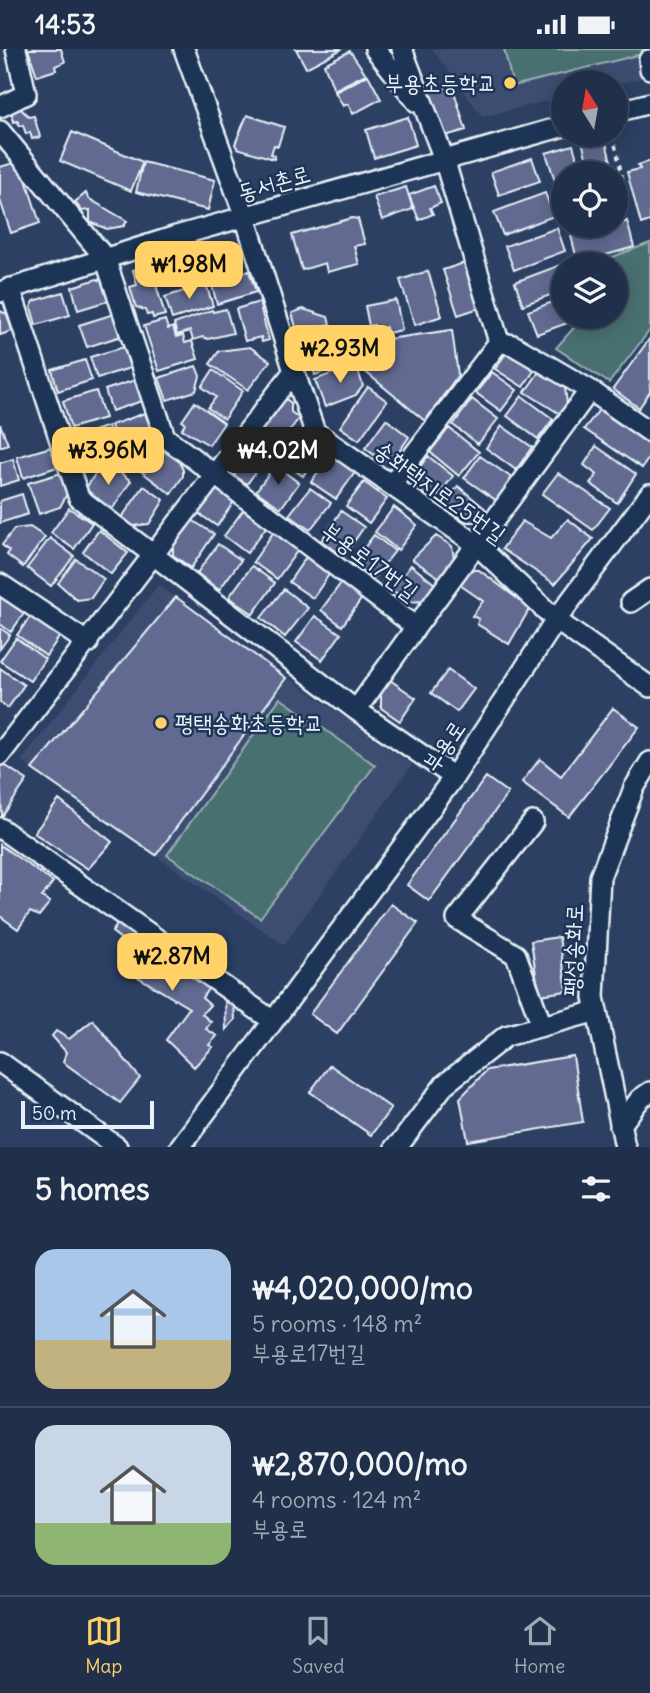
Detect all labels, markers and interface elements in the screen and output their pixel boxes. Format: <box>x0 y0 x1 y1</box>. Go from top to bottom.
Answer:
text: 14:53 <box>35 8 96 41</box>
place label: 부용초등학교 <box>385 68 496 97</box>
north arrow <box>551 70 628 147</box>
map controls <box>551 70 628 329</box>
marker: 부용초등학교 <box>502 75 518 91</box>
street label: 동서촌로 <box>234 158 313 207</box>
button: locate <box>551 161 628 238</box>
pin: ₩1.98M <box>132 241 246 301</box>
text: ₩1.98M <box>151 249 227 278</box>
button: layers <box>551 252 628 329</box>
pin: ₩2.93M <box>283 325 397 385</box>
text: ₩2.93M <box>300 333 380 362</box>
pin: ₩3.96M <box>51 427 165 487</box>
pin: ₩4.02M <box>221 427 335 487</box>
street label: 송화택지로25번길 <box>369 434 512 549</box>
text: ₩3.96M <box>68 435 148 464</box>
text: ₩4.02M <box>237 435 319 464</box>
street label: 부용로17번길 <box>316 515 424 606</box>
place label: 평택송화초등학교 <box>175 708 323 737</box>
marker: 평택송화초등학교 <box>153 715 169 731</box>
street label: 부용로 <box>416 715 471 777</box>
street label: 팽성송화로 <box>556 903 589 997</box>
pin: ₩2.87M <box>115 933 229 993</box>
text: ₩2.87M <box>133 941 211 970</box>
scale bar <box>21 1098 154 1130</box>
text: 50 m <box>32 1101 77 1125</box>
text: 5 homes <box>35 1170 150 1208</box>
icon: filters <box>577 1170 615 1208</box>
text: ₩4,020,000/mo <box>252 1269 473 1307</box>
icon: home <box>91 1277 175 1361</box>
text: 5 rooms · 148 m² <box>252 1309 422 1338</box>
text: 부용로17번길 <box>252 1338 365 1367</box>
text: ₩2,870,000/mo <box>252 1445 468 1483</box>
icon: home <box>91 1453 175 1537</box>
text: 4 rooms · 124 m² <box>252 1485 421 1514</box>
text: 부용로 <box>252 1514 308 1543</box>
tab: Map <box>85 1612 123 1678</box>
tab: Saved <box>292 1612 344 1678</box>
tab: Home <box>514 1612 565 1678</box>

